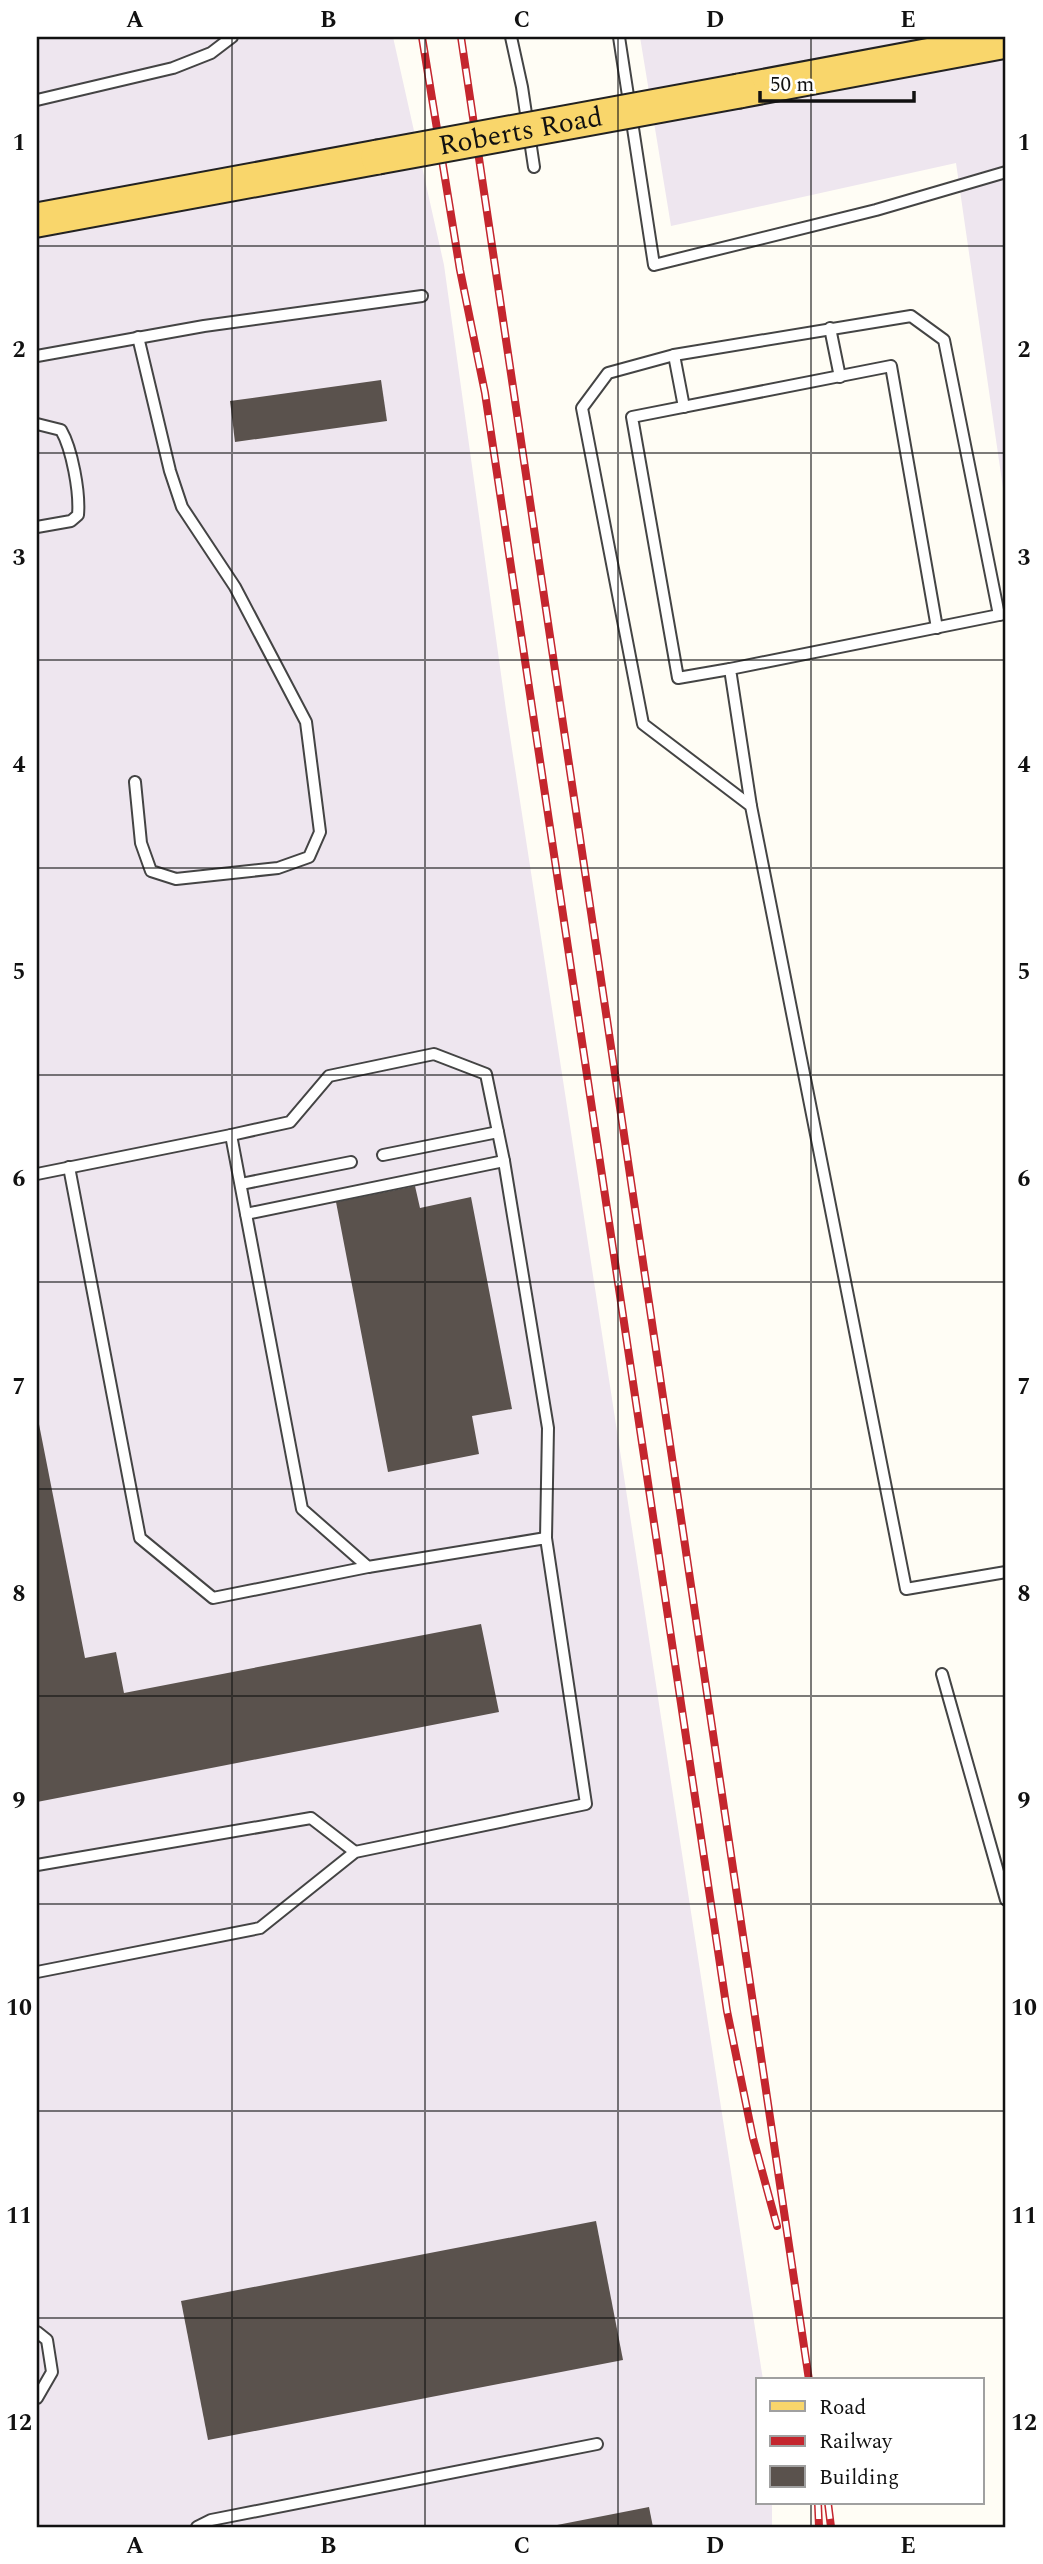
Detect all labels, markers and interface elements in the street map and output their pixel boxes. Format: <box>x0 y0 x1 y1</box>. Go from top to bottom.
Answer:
text: A <box>126 3 144 38</box>
text: B <box>320 3 336 38</box>
text: C <box>514 3 530 38</box>
text: D <box>706 3 724 38</box>
text: E <box>900 3 916 38</box>
scale bar <box>760 60 914 104</box>
text: 50 m <box>770 69 814 101</box>
street label: Roberts Road <box>435 95 606 167</box>
text: 1 <box>13 126 25 161</box>
text: 1 <box>1018 126 1030 161</box>
text: 2 <box>13 333 26 368</box>
text: 2 <box>1018 333 1031 368</box>
text: 3 <box>13 541 26 576</box>
text: 3 <box>1018 541 1031 576</box>
text: 4 <box>13 748 26 783</box>
text: 4 <box>1018 748 1031 783</box>
text: 5 <box>13 955 25 990</box>
text: 5 <box>1018 955 1030 990</box>
text: 6 <box>13 1162 26 1197</box>
text: 6 <box>1018 1162 1031 1197</box>
text: 7 <box>13 1370 25 1405</box>
text: 7 <box>1018 1370 1030 1405</box>
text: 8 <box>13 1577 25 1612</box>
text: 8 <box>1018 1577 1030 1612</box>
text: 9 <box>13 1784 26 1819</box>
text: 9 <box>1018 1784 1031 1819</box>
text: 10 <box>6 1991 32 2026</box>
text: 10 <box>1011 1991 1037 2026</box>
text: 11 <box>6 2199 32 2234</box>
text: 11 <box>1011 2199 1037 2234</box>
legend <box>756 2378 984 2504</box>
text: Road <box>819 2392 866 2424</box>
text: 12 <box>6 2406 32 2441</box>
text: 12 <box>1011 2406 1037 2441</box>
text: Railway <box>819 2426 893 2458</box>
text: Building <box>819 2462 899 2494</box>
text: A <box>126 2529 144 2564</box>
text: B <box>320 2529 336 2564</box>
text: C <box>514 2529 530 2564</box>
text: D <box>706 2529 724 2564</box>
text: E <box>900 2529 916 2564</box>

